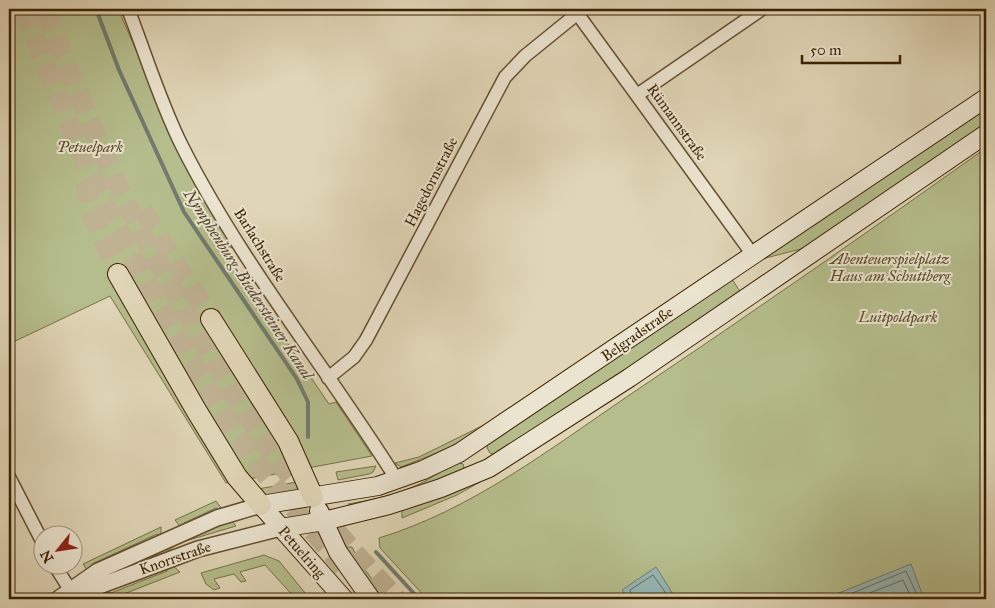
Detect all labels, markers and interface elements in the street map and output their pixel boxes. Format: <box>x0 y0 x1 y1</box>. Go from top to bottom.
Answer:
scale bar <box>802 32 900 64</box>
text: 50 m <box>810 41 842 59</box>
street label: Rümannstraße <box>643 80 711 164</box>
street label: Hagedornstraße <box>401 134 461 230</box>
park label: Petuelpark <box>57 138 123 157</box>
water label: Nymphenburg-Biedersteiner Kanal <box>179 185 318 385</box>
street label: Barlachstraße <box>230 205 290 285</box>
park label: Abenteuerspielplatz Haus am Schuttberg <box>829 250 951 285</box>
street label: Belgradstraße <box>598 303 676 365</box>
park label: Luitpoldpark <box>858 308 938 327</box>
street label: Petuelring <box>275 522 330 582</box>
north arrow <box>32 526 82 576</box>
street label: Knorrstraße <box>137 537 213 579</box>
text: N <box>37 547 58 566</box>

